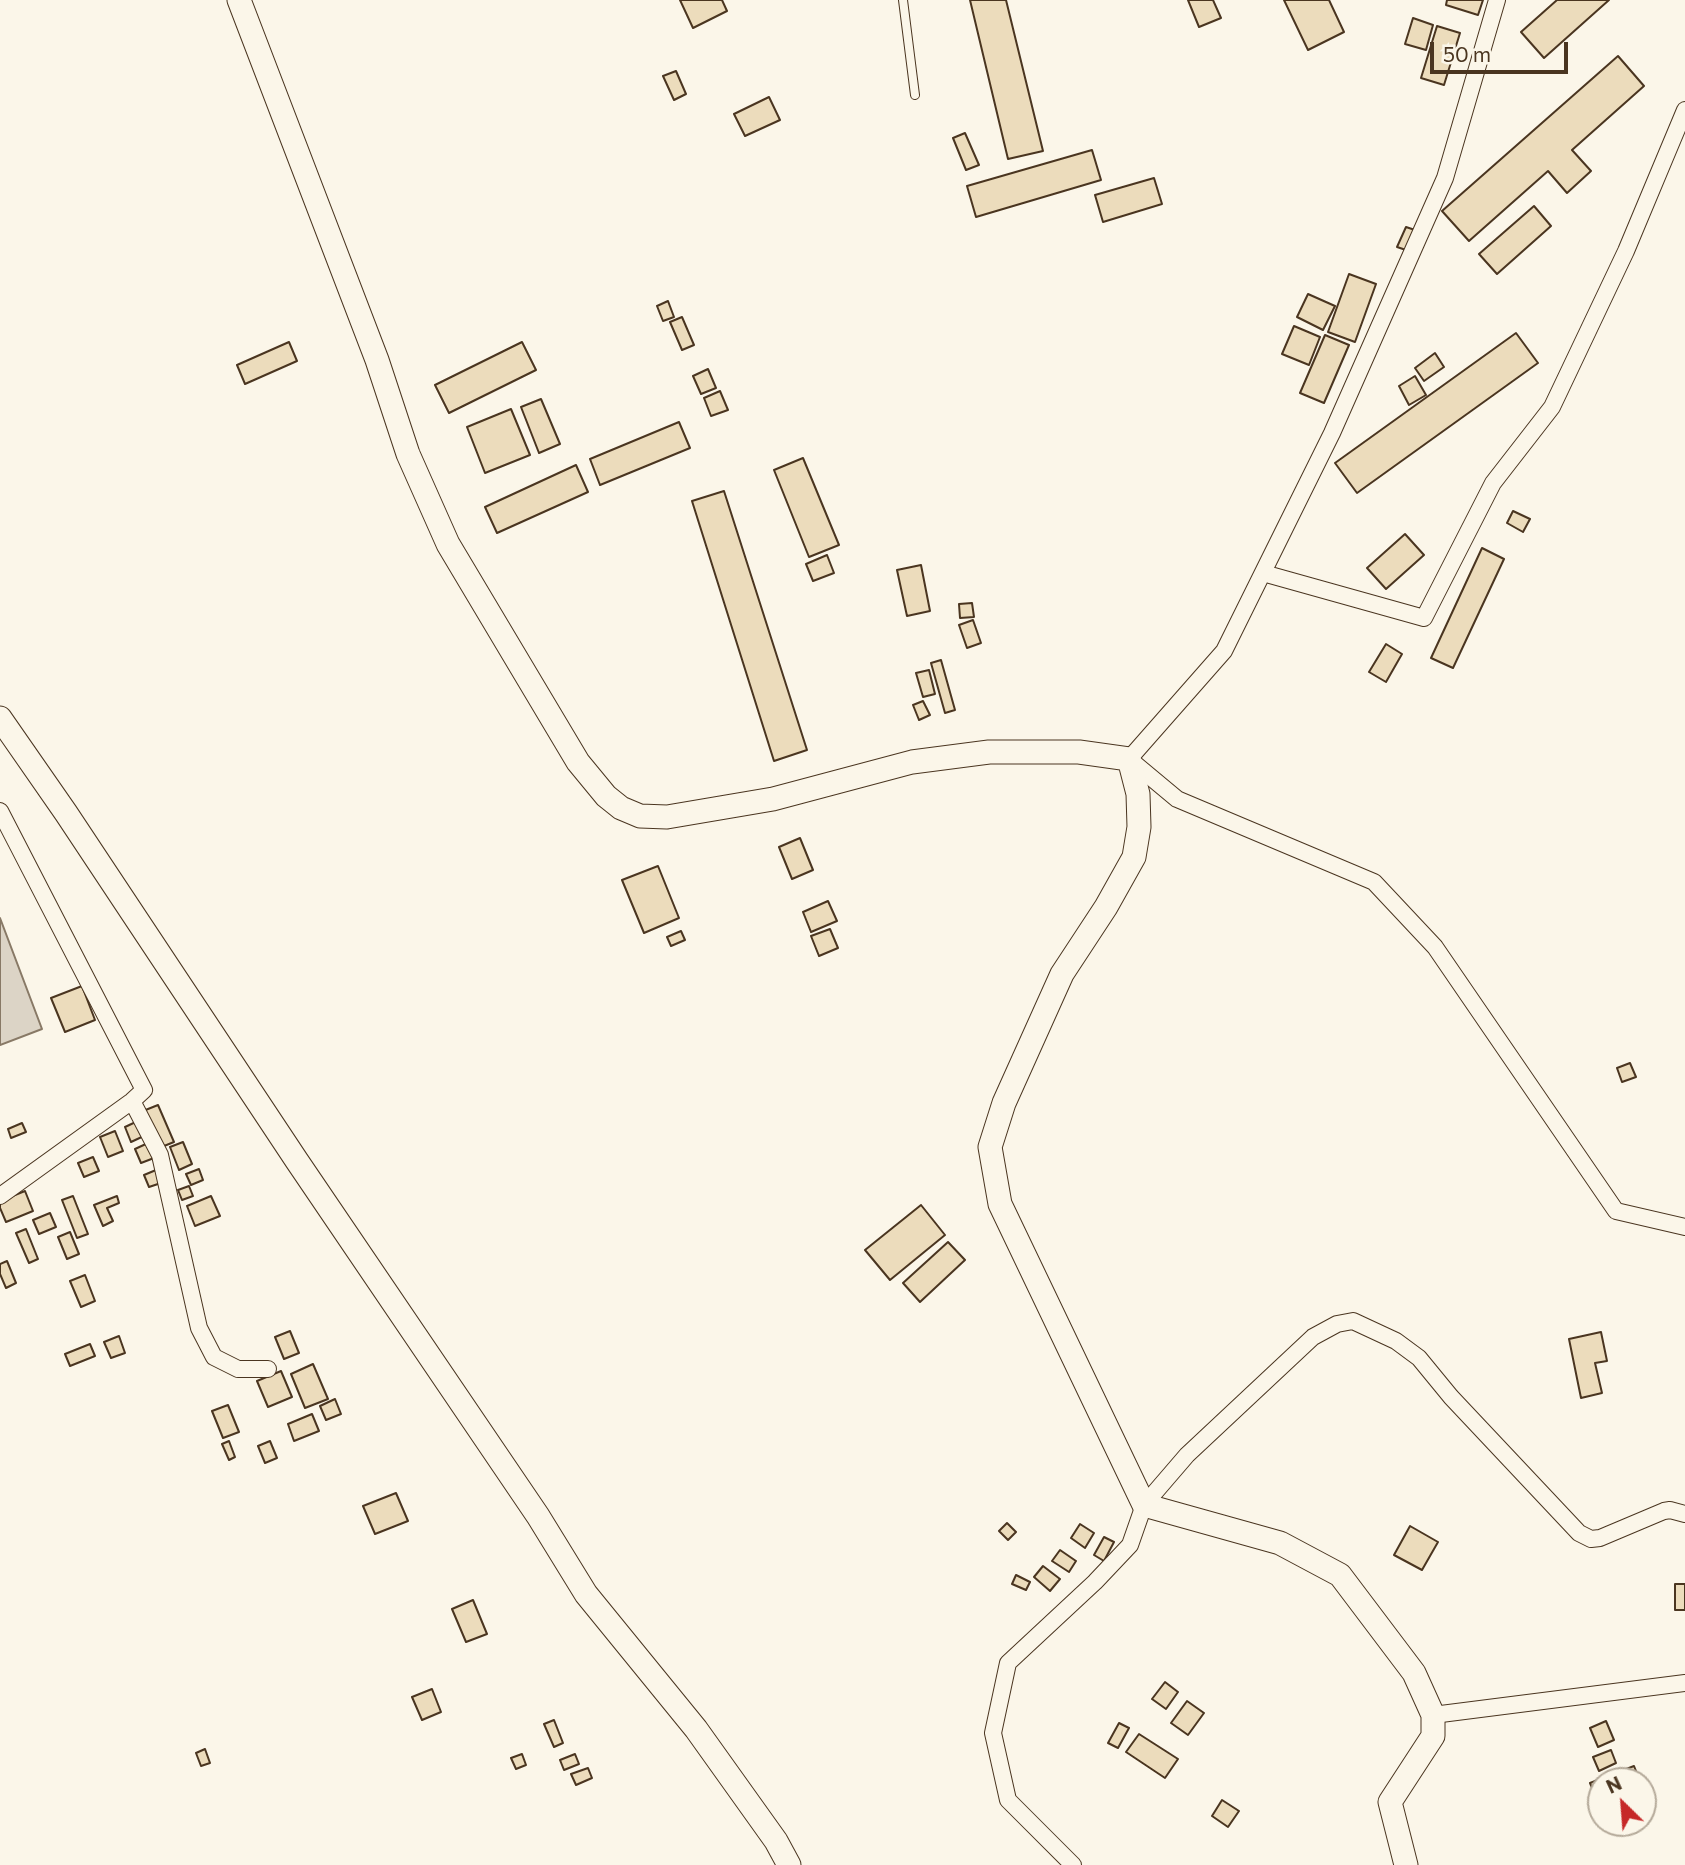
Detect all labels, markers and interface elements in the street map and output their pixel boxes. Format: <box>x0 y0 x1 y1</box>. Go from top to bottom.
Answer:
scale bar <box>1433 28 1571 72</box>
text: 50 m <box>1443 41 1491 66</box>
north arrow <box>1587 1767 1657 1837</box>
text: N <box>1602 1771 1625 1798</box>

